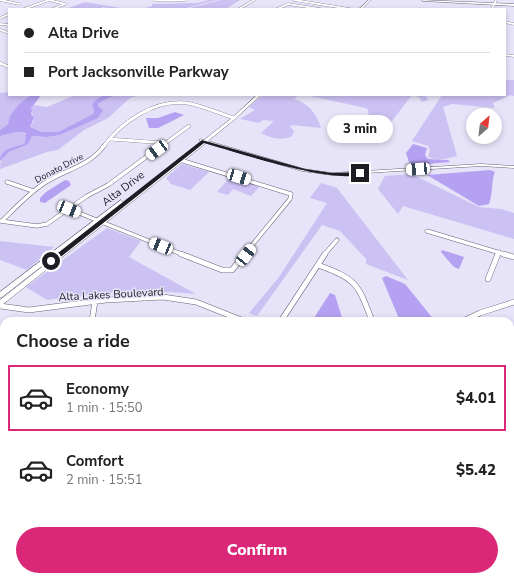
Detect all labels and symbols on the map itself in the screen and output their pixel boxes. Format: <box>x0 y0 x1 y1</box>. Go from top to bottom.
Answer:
north arrow <box>466 108 502 144</box>
callout: 3 min <box>327 115 393 143</box>
car <box>144 138 170 162</box>
street label: Donato Drive <box>33 150 86 186</box>
car <box>406 162 430 176</box>
route end <box>351 164 369 182</box>
street label: Alta Drive <box>99 167 148 209</box>
car <box>226 168 252 186</box>
car <box>56 199 82 219</box>
car <box>148 236 174 256</box>
car <box>234 242 258 268</box>
route start <box>42 252 60 270</box>
street label: Alta Lakes Boulevard <box>58 284 164 305</box>

